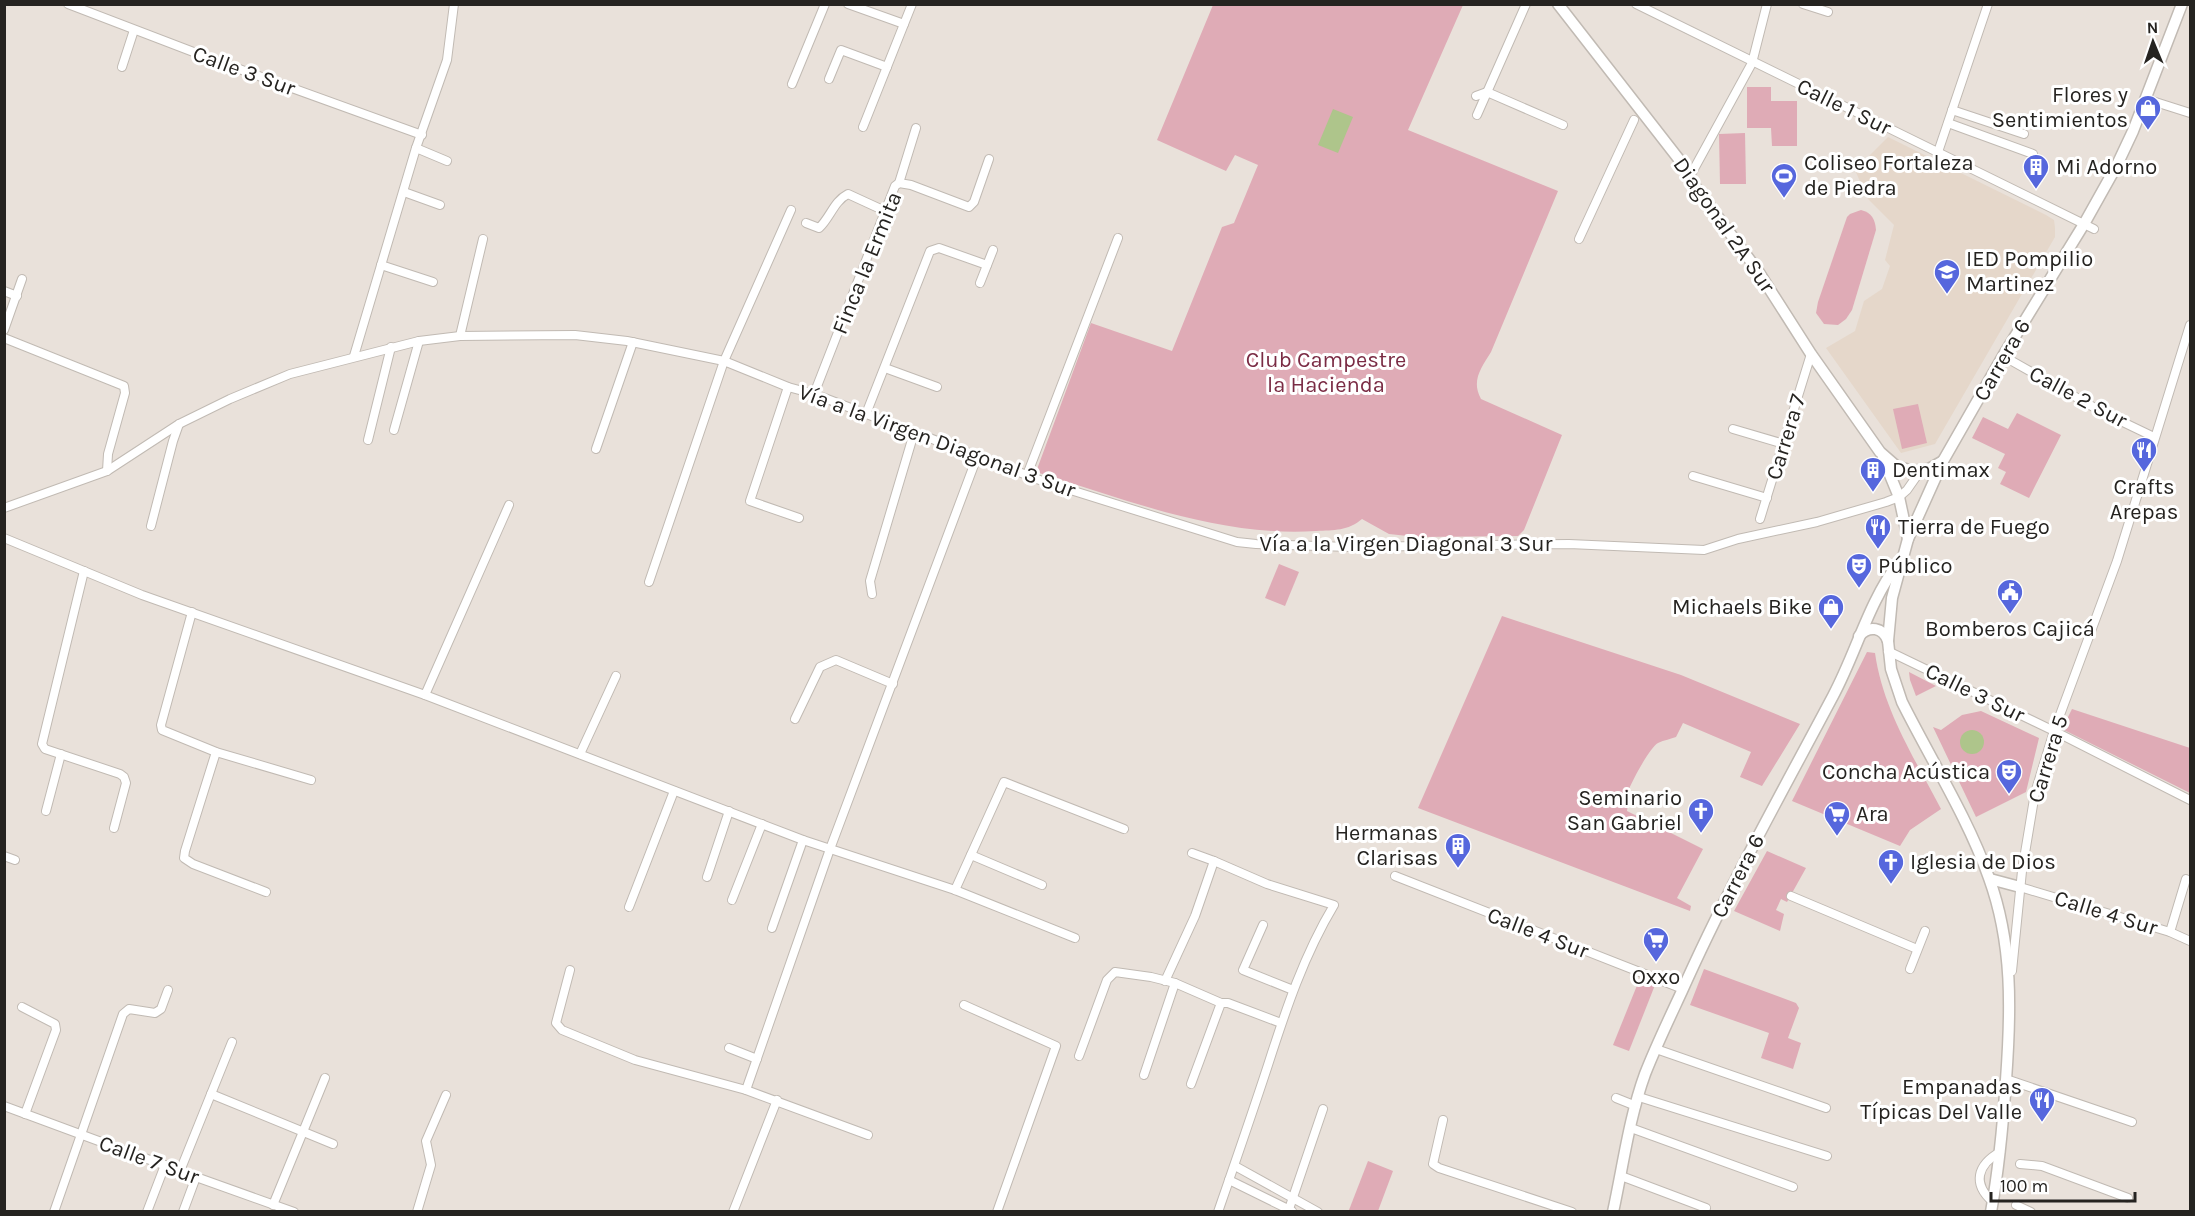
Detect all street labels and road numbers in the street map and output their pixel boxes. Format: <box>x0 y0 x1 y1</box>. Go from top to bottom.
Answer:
street label: Calle 3 Sur <box>189 40 299 102</box>
street label: Calle 1 Sur <box>1793 73 1895 141</box>
street label: Diagonal 2A Sur <box>1668 152 1780 298</box>
street label: Finca la Ermita <box>827 188 907 338</box>
street label: Carrera 6 <box>1968 314 2036 406</box>
street label: Calle 2 Sur <box>2025 360 2131 434</box>
street label: Vía a la Virgen Diagonal 3 Sur <box>795 379 1079 503</box>
street label: Carrera 7 <box>1761 391 1811 483</box>
street label: Vía a la Virgen Diagonal 3 Sur <box>1259 531 1553 557</box>
street label: Calle 3 Sur <box>1921 658 2029 728</box>
street label: Carrera 5 <box>2022 712 2074 806</box>
street label: Carrera 6 <box>1706 830 1770 922</box>
street label: Calle 4 Sur <box>2051 885 2161 941</box>
street label: Calle 4 Sur <box>1484 902 1592 964</box>
street label: Calle 7 Sur <box>95 1130 203 1190</box>

